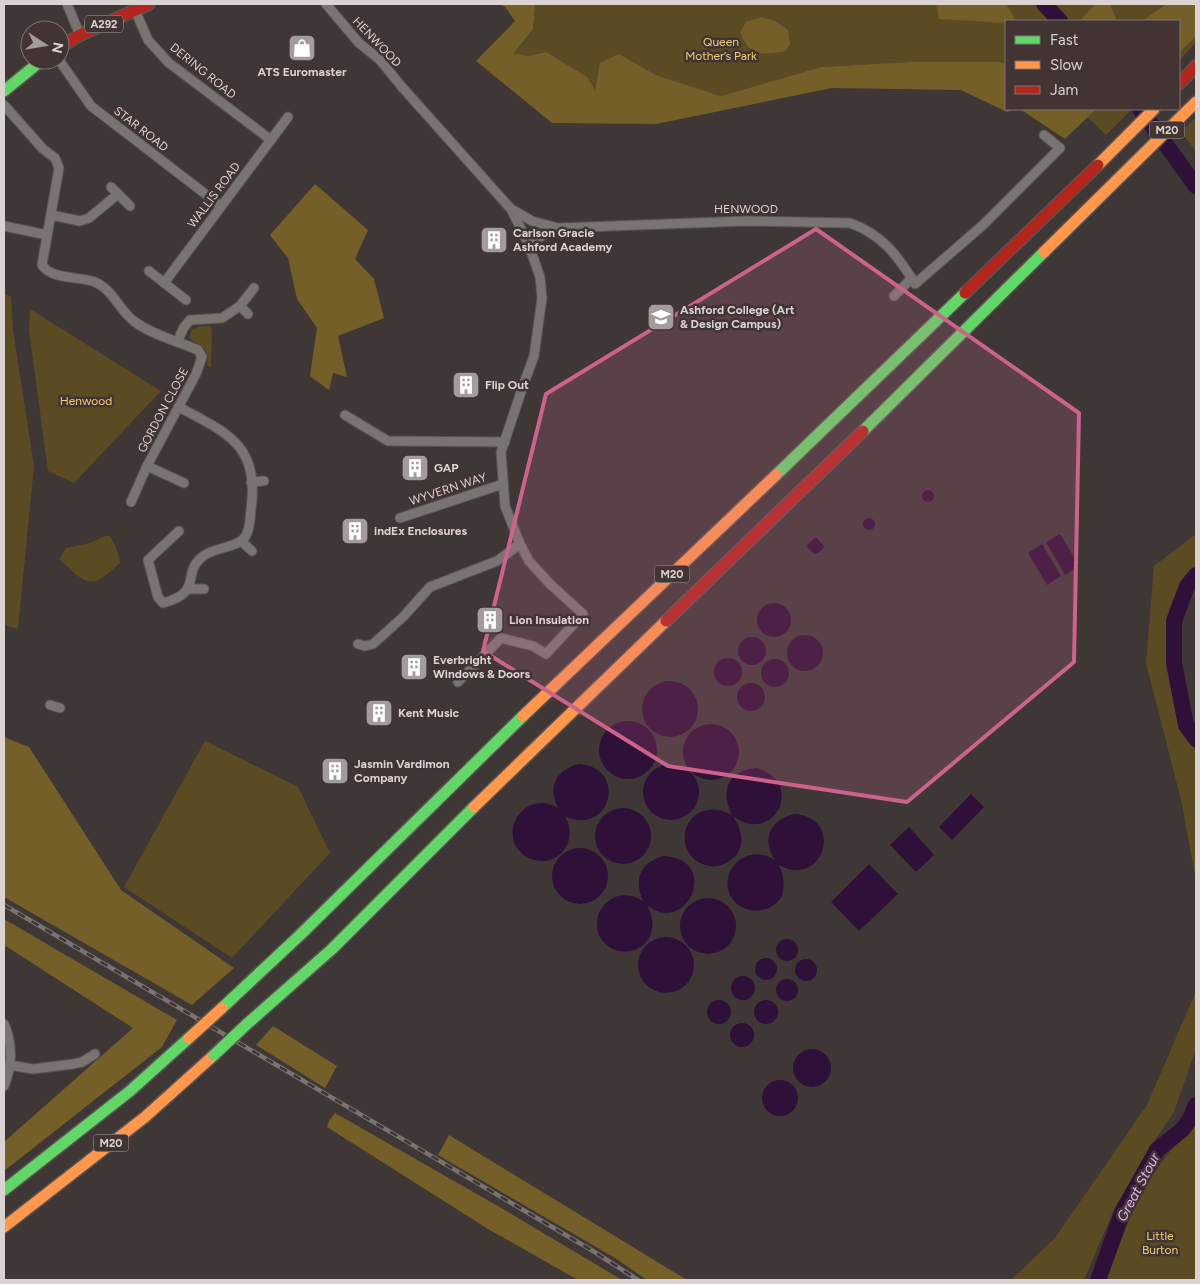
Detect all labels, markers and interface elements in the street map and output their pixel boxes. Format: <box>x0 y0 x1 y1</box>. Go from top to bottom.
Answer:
street label: HENWOOD <box>350 14 404 70</box>
road number: A292 <box>85 15 123 32</box>
north arrow <box>20 20 70 70</box>
legend <box>1005 20 1180 110</box>
text: Fast <box>1050 31 1079 49</box>
shop icon: ATS Euromaster <box>287 33 317 63</box>
park label: Queen Mother’s Park <box>685 35 757 63</box>
street label: DERING ROAD <box>167 40 239 102</box>
text: N <box>48 41 67 55</box>
text: Slow <box>1050 56 1083 74</box>
place label: ATS Euromaster <box>258 65 347 79</box>
text: Jam <box>1050 81 1078 99</box>
street label: STAR ROAD <box>111 103 171 155</box>
road number: M20 <box>1150 122 1184 138</box>
street label: WALLIS ROAD <box>185 159 243 231</box>
street label: HENWOOD <box>714 202 778 216</box>
building icon: Carlson Gracie Ashford Academy <box>479 225 509 255</box>
place label: Carlson Gracie Ashford Academy <box>513 226 613 254</box>
school or university icon: Ashford College (Art & Design Campus) <box>646 302 676 332</box>
place label: Ashford College (Art & Design Campus) <box>680 303 795 331</box>
street label: GORDON CLOSE <box>135 365 191 455</box>
building icon: Flip Out <box>451 370 481 400</box>
place label: Flip Out <box>485 378 529 392</box>
park label: Henwood <box>60 394 112 408</box>
building icon: GAP <box>400 453 430 483</box>
place label: GAP <box>434 461 459 475</box>
street label: WYVERN WAY <box>408 470 489 508</box>
building icon: indEx Enclosures <box>340 516 370 546</box>
place label: indEx Enclosures <box>374 524 467 538</box>
road number: M20 <box>654 566 690 582</box>
building icon: Lion Insulation <box>475 605 505 635</box>
place label: Lion Insulation <box>509 613 589 627</box>
building icon: Everbright Windows & Doors <box>399 652 429 682</box>
place label: Everbright Windows & Doors <box>433 653 531 681</box>
building icon: Kent Music <box>364 698 394 728</box>
place label: Kent Music <box>398 706 460 720</box>
building icon: Jasmin Vardimon Company <box>320 756 350 786</box>
place label: Jasmin Vardimon Company <box>354 757 450 785</box>
road number: M20 <box>94 1134 128 1152</box>
water label: Great Stour <box>1113 1149 1164 1224</box>
park label: Little Burton <box>1142 1229 1178 1257</box>

